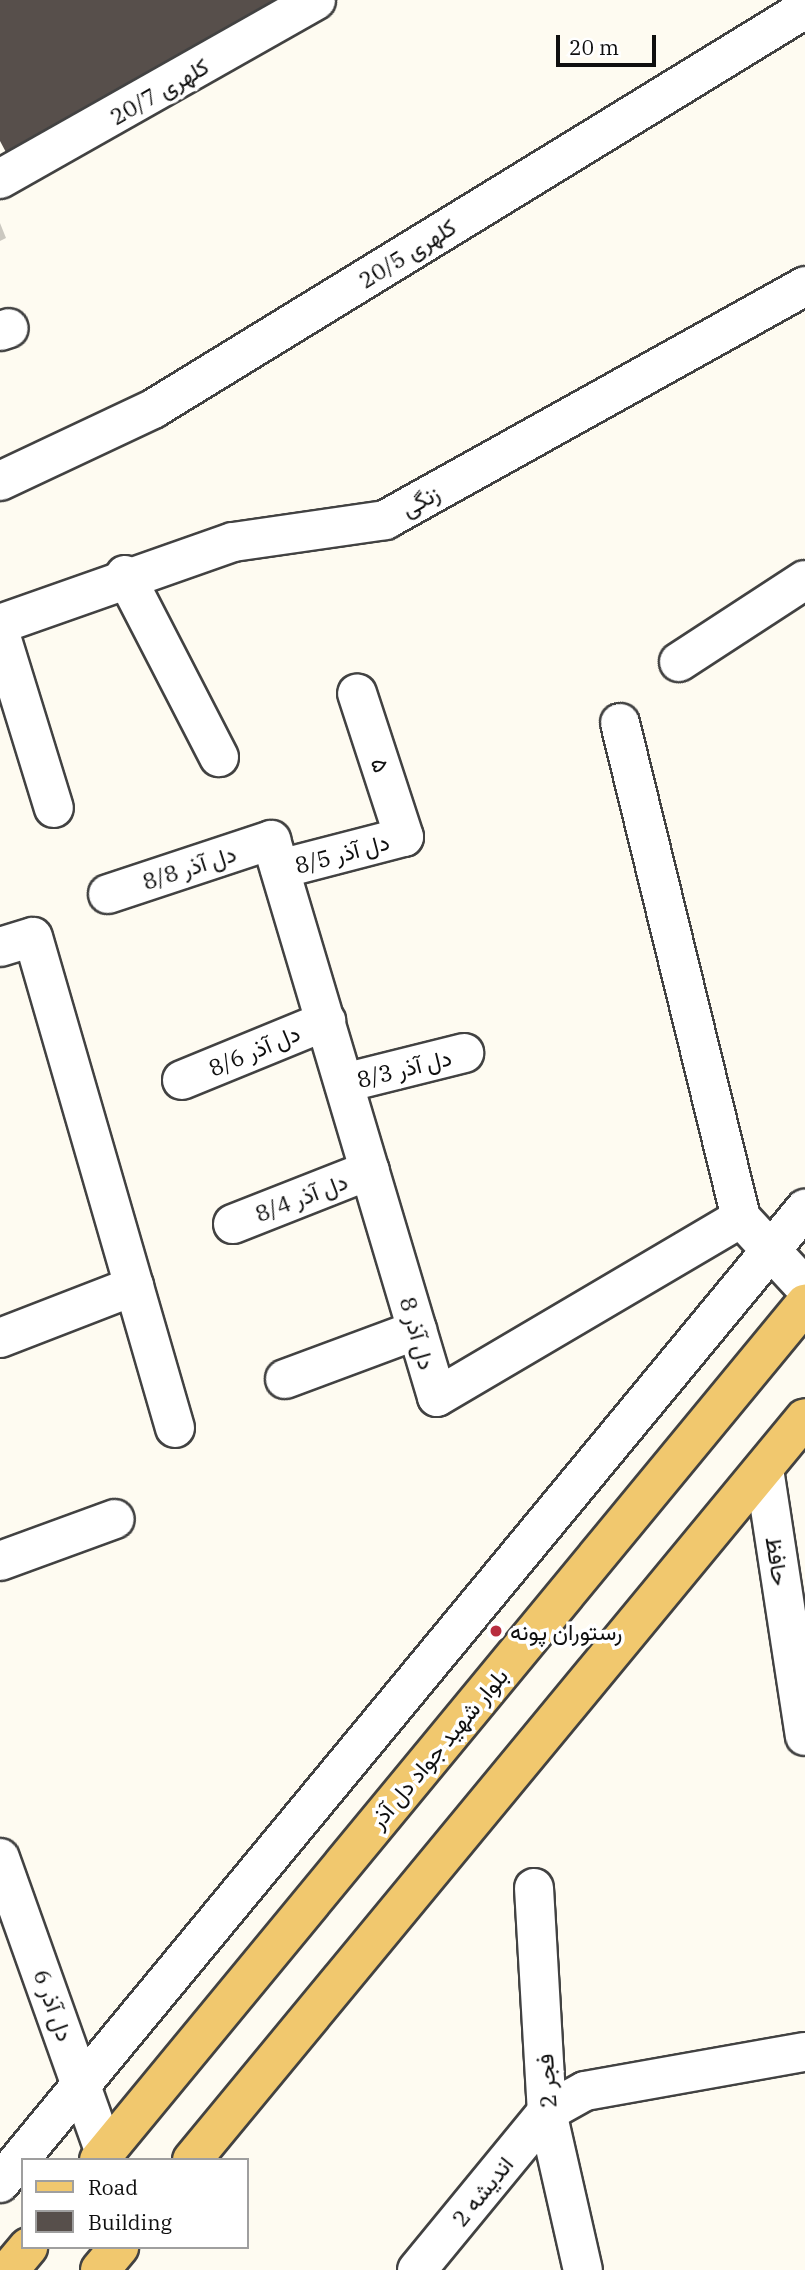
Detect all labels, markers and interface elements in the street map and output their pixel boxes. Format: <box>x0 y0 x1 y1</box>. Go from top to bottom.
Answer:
scale bar <box>560 21 660 65</box>
text: 20 m <box>569 33 619 61</box>
street label: کلهری 20/7 <box>105 52 213 130</box>
street label: کلهری 20/5 <box>353 212 461 294</box>
street label: زنگی <box>396 478 444 522</box>
street label: ۵ <box>366 754 396 776</box>
street label: دل آذر 8/5 <box>292 827 392 879</box>
street label: دل آذر 8/8 <box>139 839 239 895</box>
street label: دل آذر 8/6 <box>204 1018 304 1082</box>
street label: دل آذر 8/3 <box>354 1043 454 1093</box>
street label: دل آذر 8/4 <box>251 1167 351 1227</box>
street label: دل آذر 8 <box>394 1293 442 1373</box>
street label: حافظ <box>760 1534 796 1588</box>
place label: رستوران پونه <box>510 1617 622 1645</box>
marker: رستوران پونه <box>488 1623 504 1639</box>
street label: بلوار شهید جواد دل آذر <box>363 1662 513 1834</box>
street label: دل آذر 6 <box>28 1965 80 2045</box>
street label: فجر 2 <box>530 2053 562 2109</box>
street label: اندیشه 2 <box>446 2151 518 2231</box>
legend <box>21 2158 248 2249</box>
text: Road <box>88 2173 138 2201</box>
text: Building <box>88 2208 172 2236</box>

